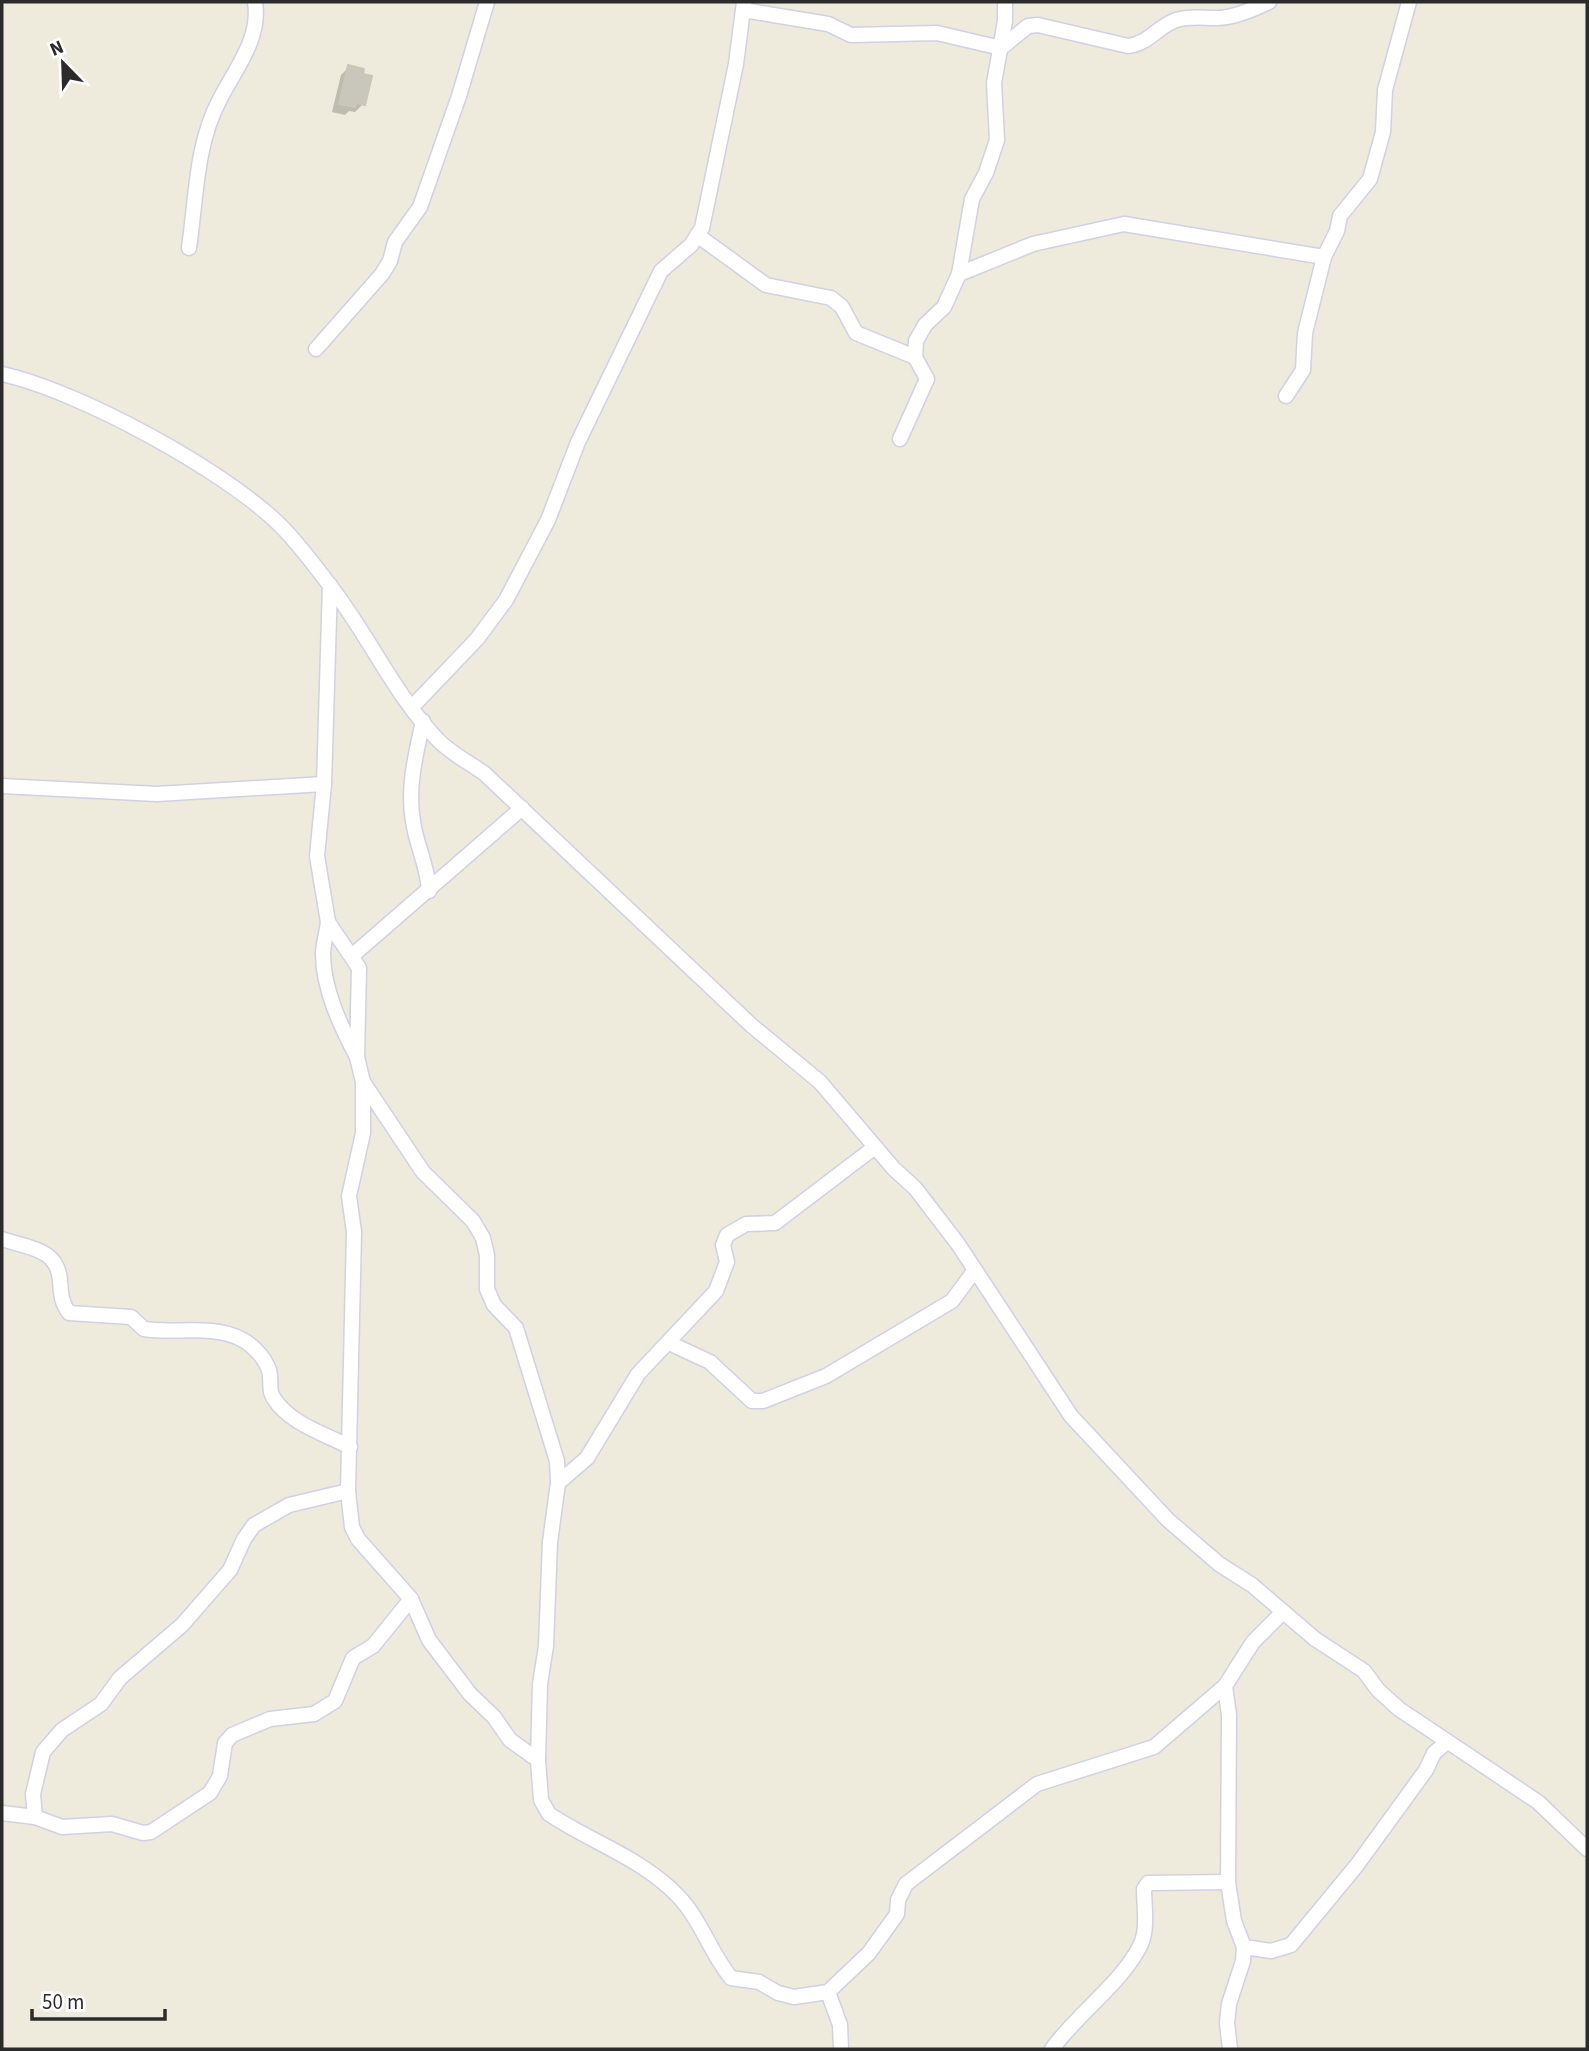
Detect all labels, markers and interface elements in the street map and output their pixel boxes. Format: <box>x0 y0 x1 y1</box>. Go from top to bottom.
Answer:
north arrow <box>28 28 98 98</box>
text: N <box>46 34 68 64</box>
scale bar <box>32 1978 164 2022</box>
text: 50 m <box>42 1987 84 2017</box>

